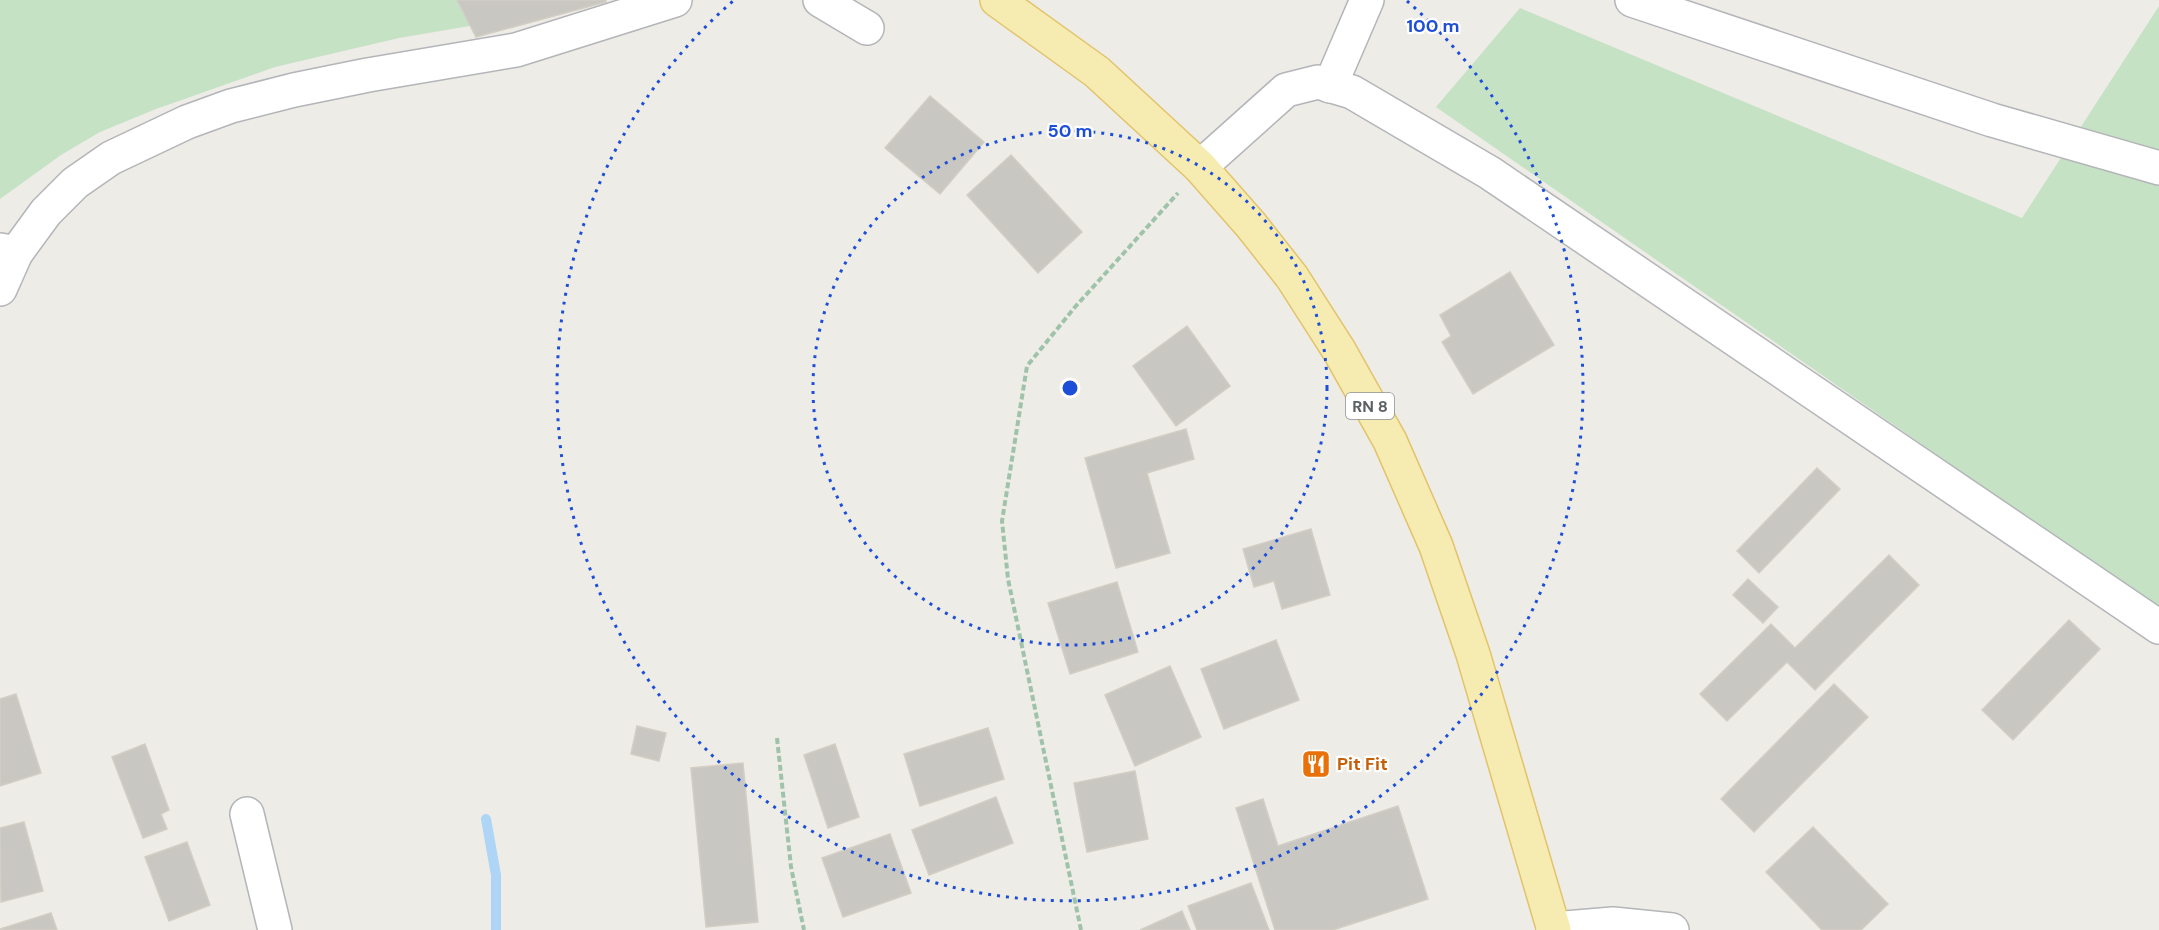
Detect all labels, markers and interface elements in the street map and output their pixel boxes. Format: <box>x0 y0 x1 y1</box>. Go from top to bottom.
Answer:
text: 100 m <box>1406 14 1460 38</box>
text: 50 m <box>1047 119 1093 143</box>
centre of rings <box>1060 378 1080 398</box>
road number: RN 8 <box>1346 393 1394 419</box>
restaurant icon: Pit Fit <box>1300 748 1332 780</box>
place label: Pit Fit <box>1337 752 1388 776</box>

